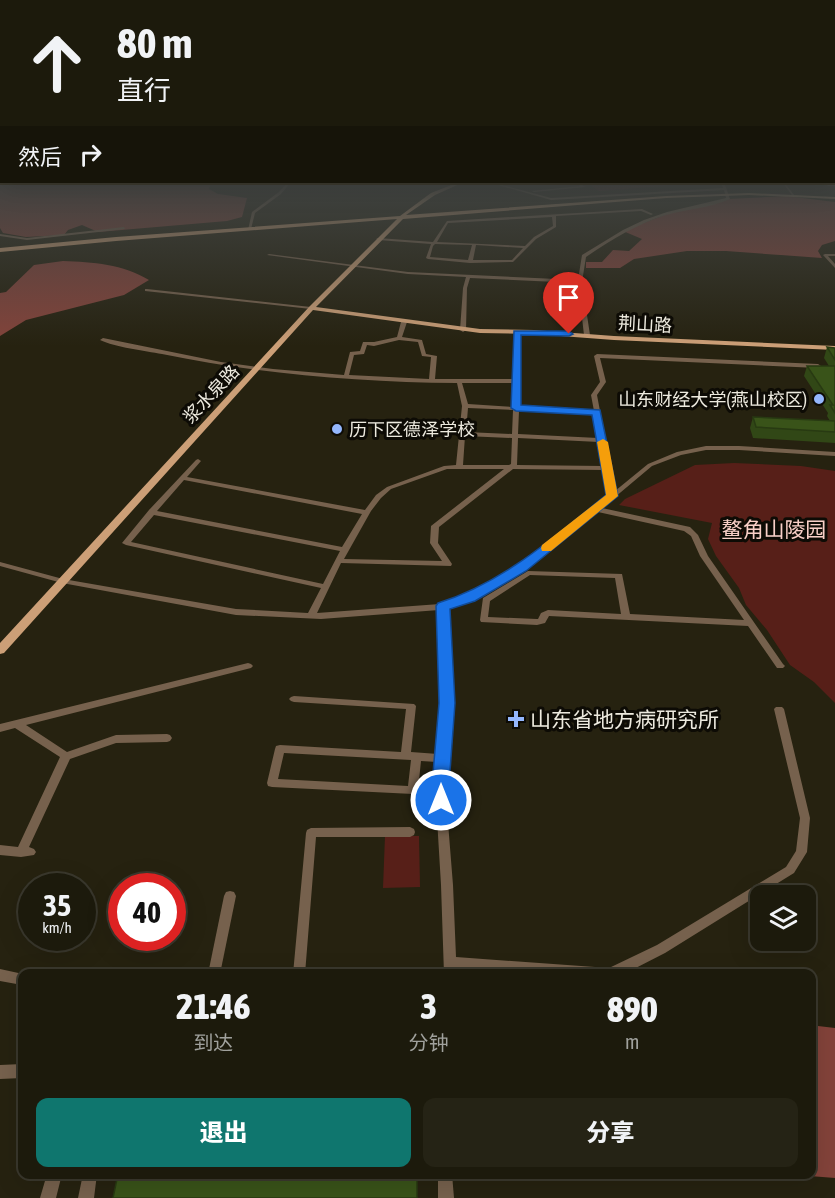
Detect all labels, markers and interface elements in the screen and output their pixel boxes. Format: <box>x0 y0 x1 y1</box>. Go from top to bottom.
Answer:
text: 80 m <box>117 19 192 67</box>
icon: ahead <box>18 24 96 102</box>
text: 直行 <box>117 75 171 106</box>
icon: right <box>74 138 107 171</box>
text: 然后 <box>18 144 62 170</box>
pin <box>543 272 594 334</box>
icon: arrive <box>552 281 585 314</box>
street label: 荆山路 <box>617 312 673 336</box>
street label: 浆水泉路 <box>179 361 243 427</box>
place label: 山东财经大学(燕山校区) <box>618 389 807 410</box>
marker: 山东财经大学(燕山校区) <box>812 392 826 406</box>
place label: 历下区德泽学校 <box>349 419 475 440</box>
marker: 历下区德泽学校 <box>330 422 344 436</box>
park label: 鳌角山陵园 <box>722 517 827 541</box>
place label: 山东省地方病研究所 <box>530 707 719 731</box>
marker: 山东省地方病研究所 <box>507 710 525 728</box>
position arrow <box>409 768 473 832</box>
speed limit sign: 40 <box>108 873 186 951</box>
map controls <box>750 885 816 951</box>
button: layers <box>750 885 816 951</box>
text: 35 <box>43 888 71 922</box>
text: km/h <box>42 919 72 936</box>
text: 21:46 <box>176 985 250 1027</box>
text: 3 <box>420 985 437 1027</box>
text: 890 <box>607 988 658 1030</box>
text: m <box>625 1030 640 1053</box>
text: 到达 <box>193 1031 233 1054</box>
text: 分钟 <box>409 1031 449 1054</box>
button: 退出 <box>36 1098 411 1167</box>
button: 分享 <box>423 1098 798 1167</box>

